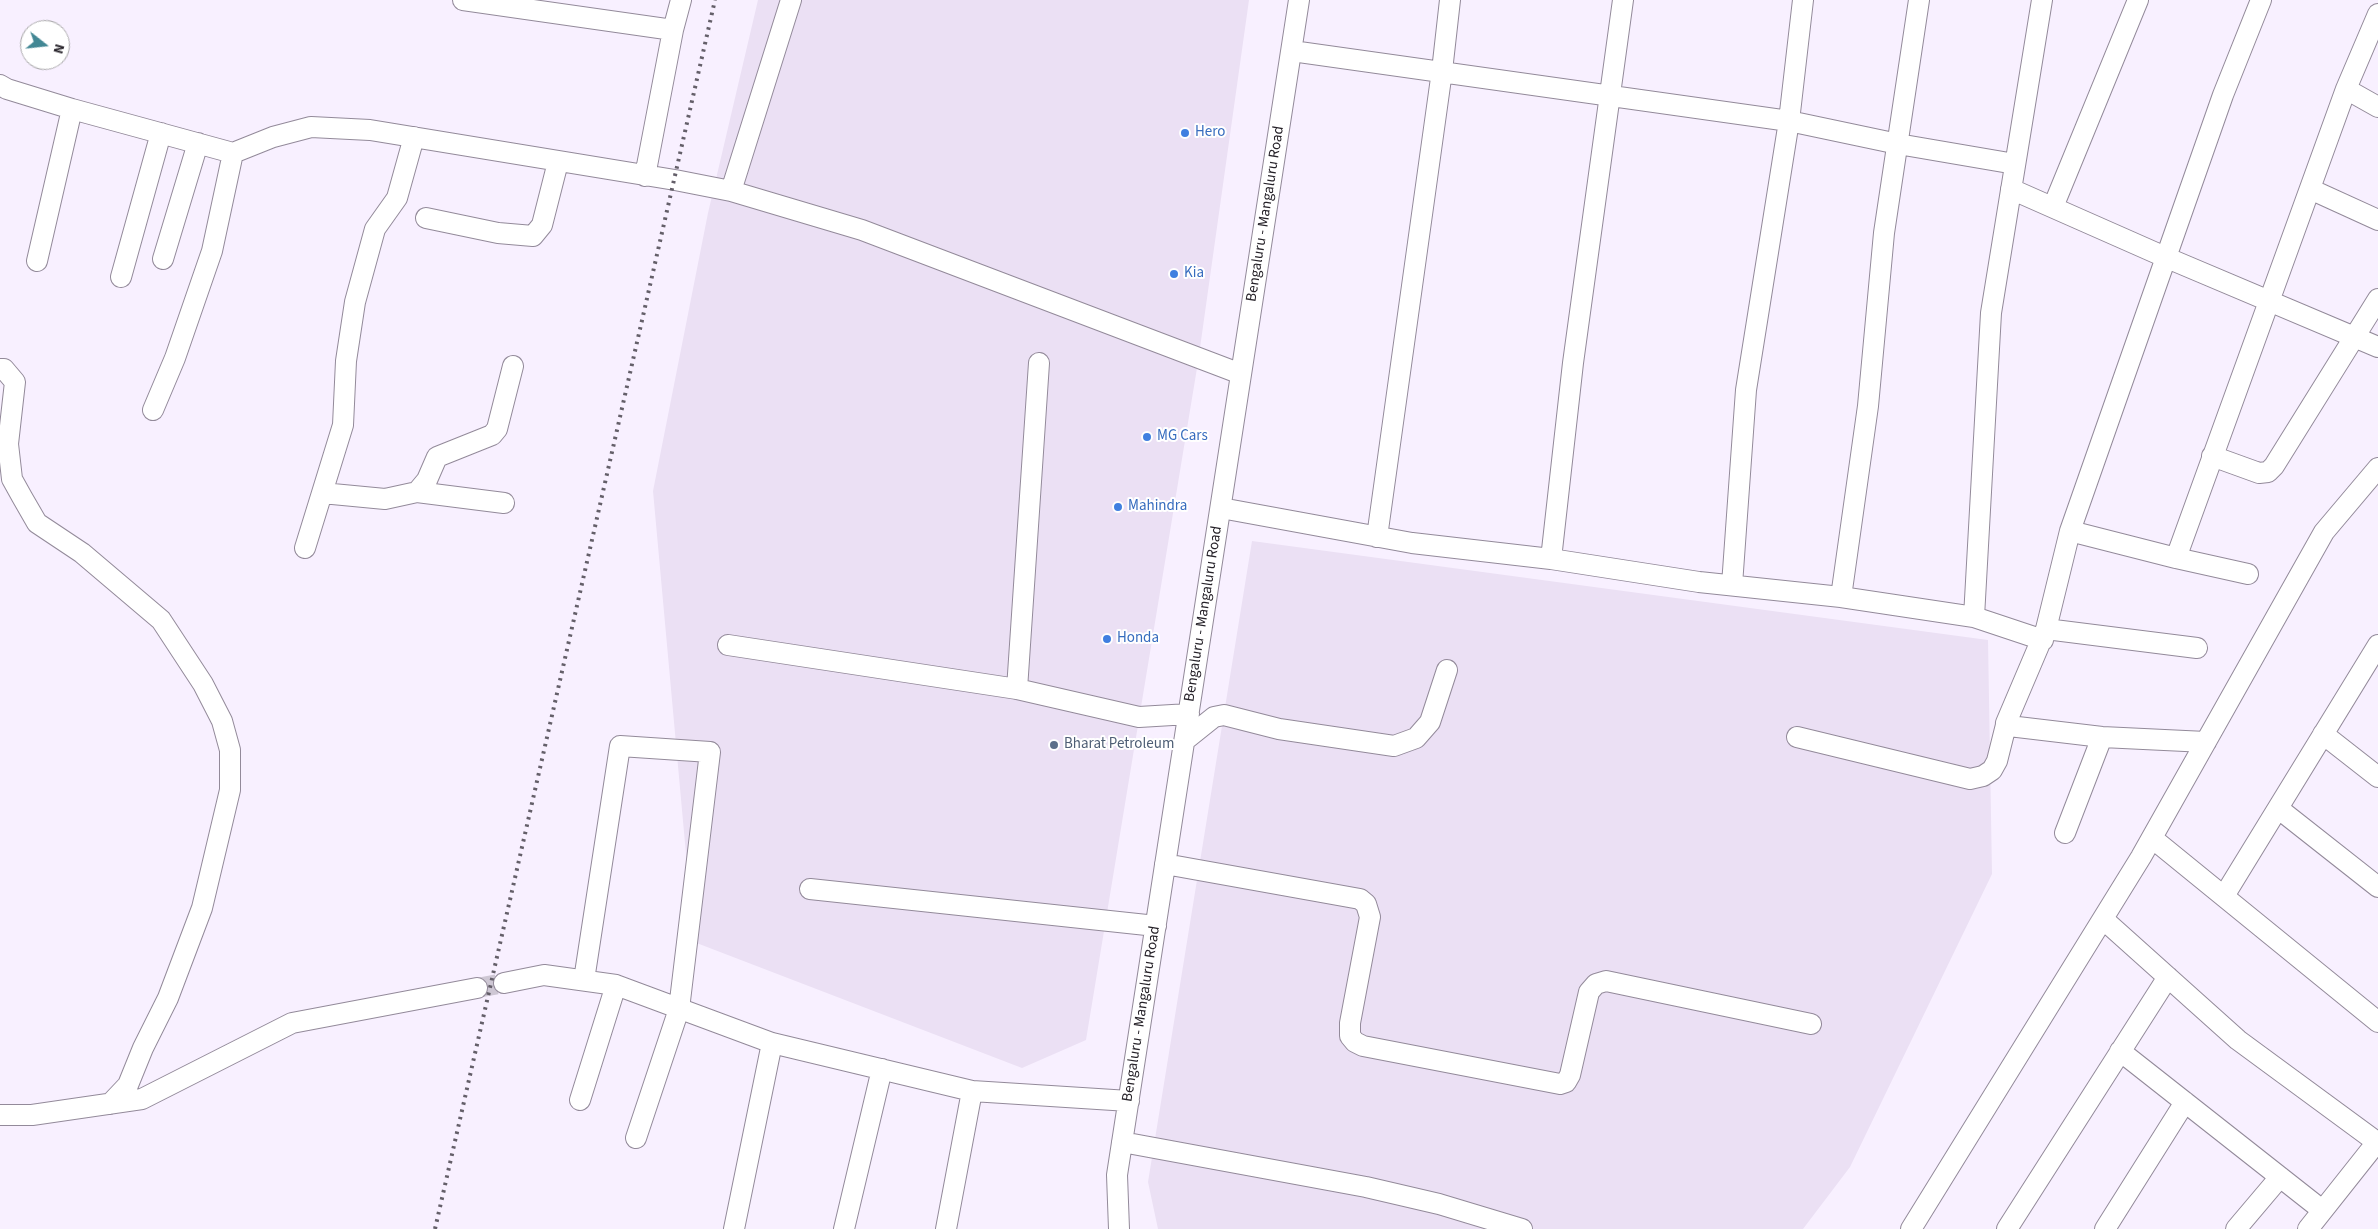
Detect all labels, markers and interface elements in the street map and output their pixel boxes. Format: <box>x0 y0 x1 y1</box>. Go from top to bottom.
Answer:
north arrow <box>20 20 70 70</box>
text: N <box>48 42 69 56</box>
place label: Hero <box>1195 124 1225 142</box>
street label: Bengaluru - Mangaluru Road <box>1243 125 1289 303</box>
marker: Hero <box>1179 127 1191 139</box>
place label: Kia <box>1184 265 1204 283</box>
marker: Kia <box>1168 268 1180 280</box>
place label: MG Cars <box>1157 428 1208 446</box>
marker: MG Cars <box>1141 431 1153 443</box>
place label: Mahindra <box>1128 498 1187 516</box>
marker: Mahindra <box>1112 501 1124 513</box>
street label: Bengaluru - Mangaluru Road <box>1181 525 1227 703</box>
place label: Honda <box>1117 630 1159 648</box>
marker: Honda <box>1101 633 1113 645</box>
place label: Bharat Petroleum <box>1064 736 1174 754</box>
marker: Bharat Petroleum <box>1048 739 1060 751</box>
street label: Bengaluru - Mangaluru Road <box>1119 925 1165 1103</box>

